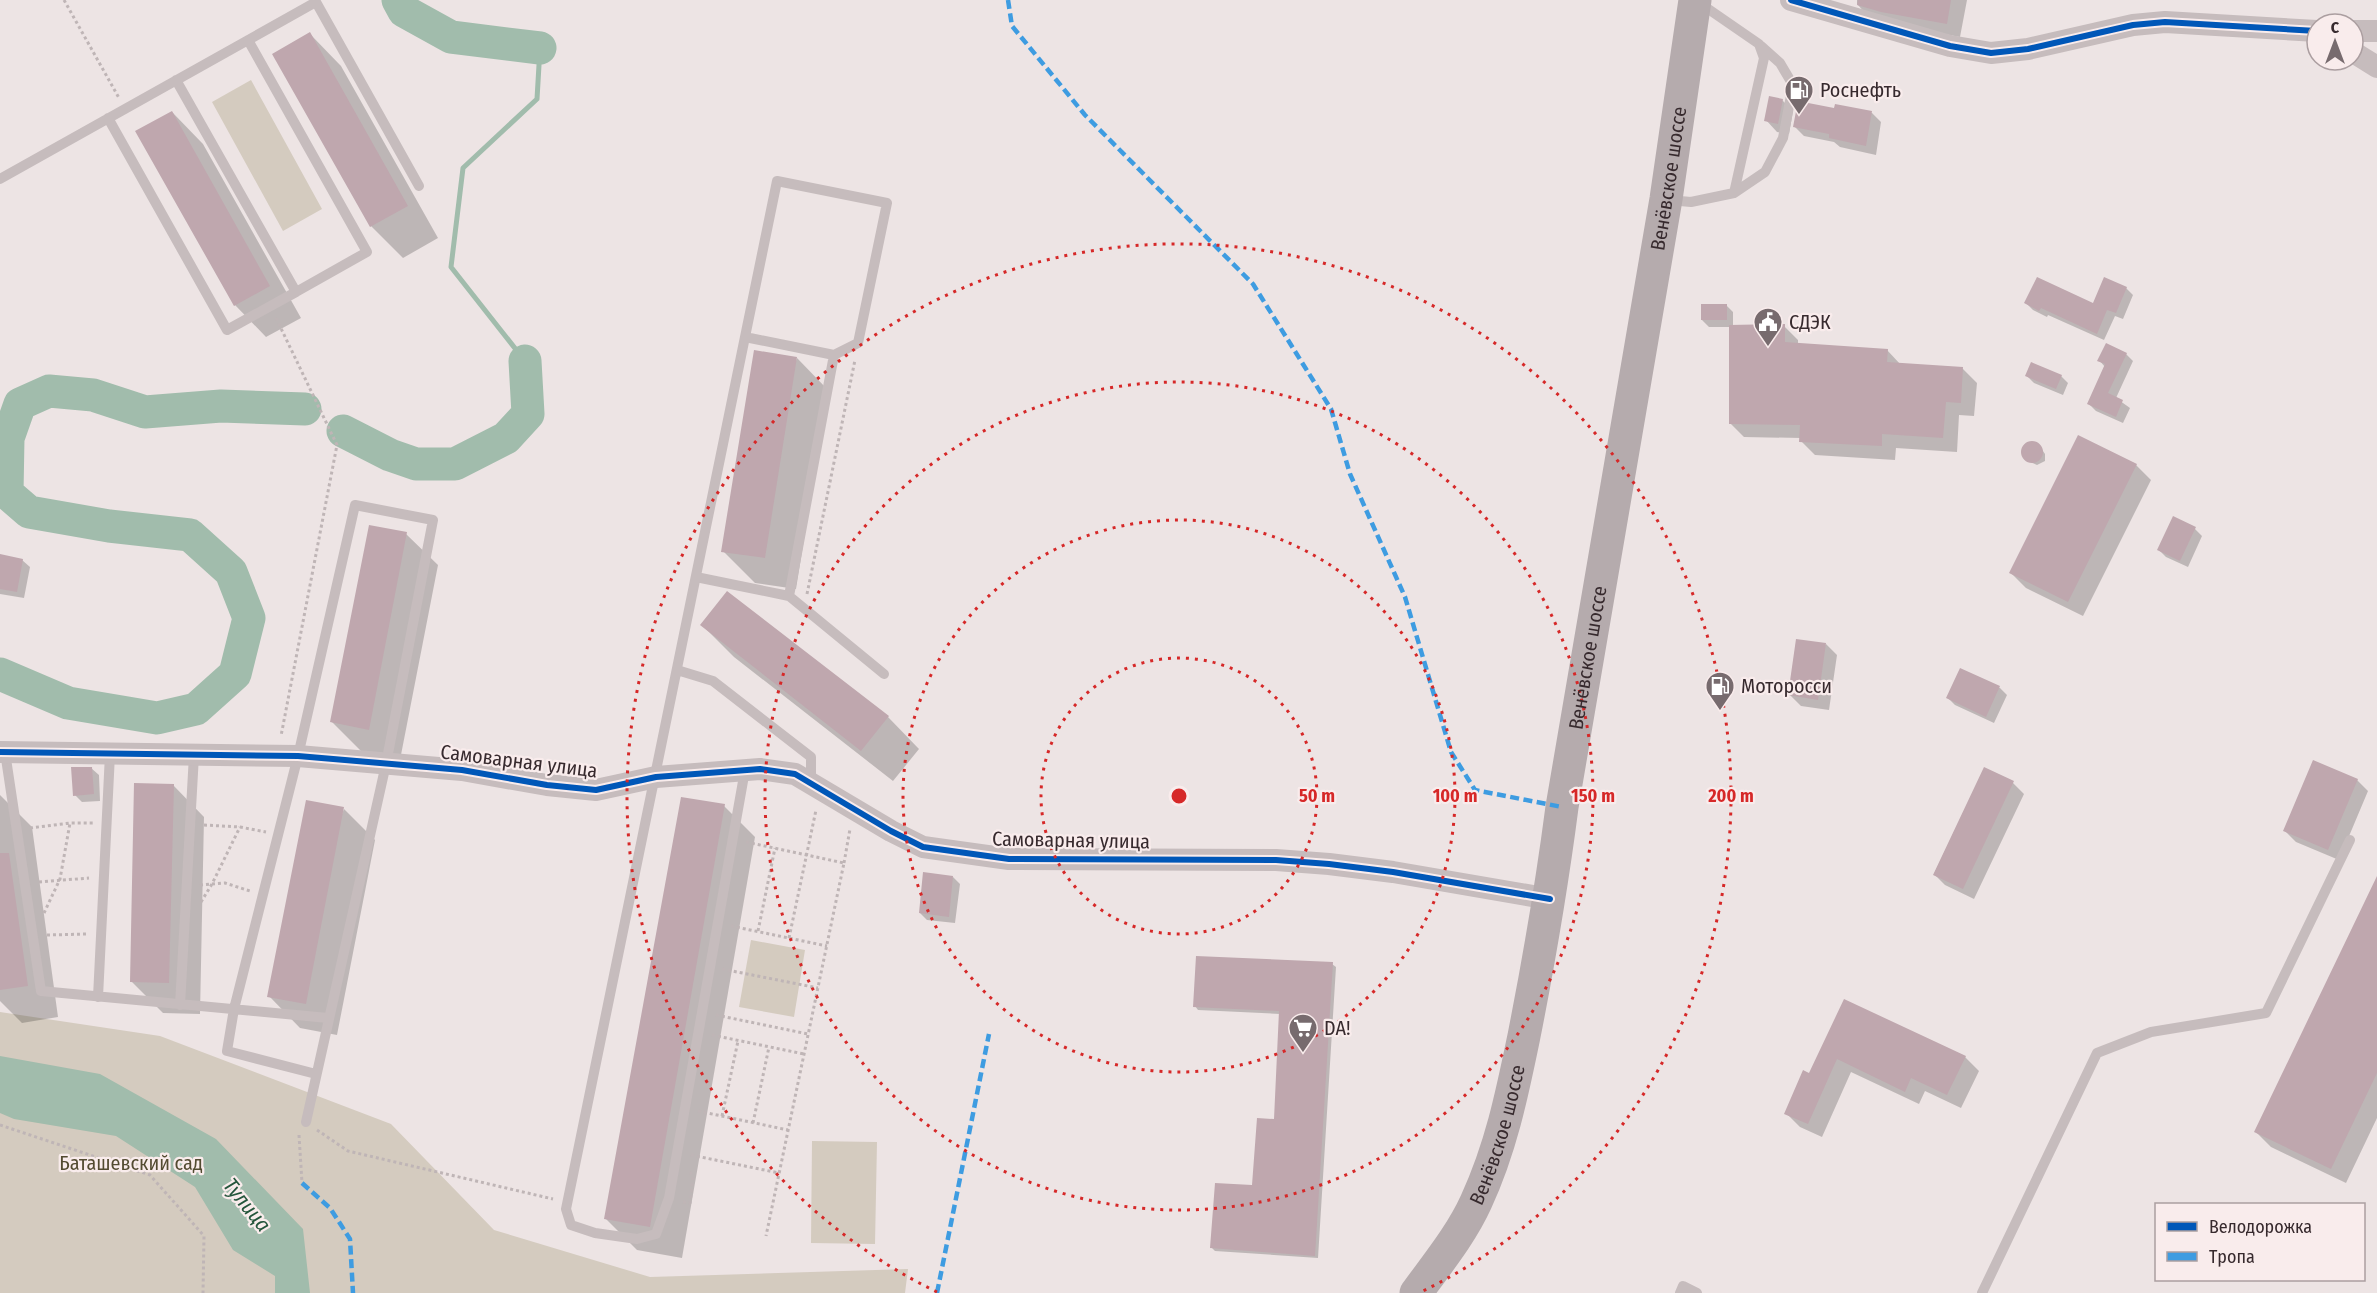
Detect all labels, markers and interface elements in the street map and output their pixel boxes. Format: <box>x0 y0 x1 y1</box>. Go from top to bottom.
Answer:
north arrow <box>2305 12 2365 72</box>
text: С <box>2331 18 2340 37</box>
fuel station icon: Роснефть <box>1783 74 1815 116</box>
place label: Роснефть <box>1820 78 1901 102</box>
street label: Венёвское шоссе <box>1645 105 1691 252</box>
public building icon: СДЭК <box>1752 306 1784 348</box>
place label: СДЭК <box>1789 310 1831 334</box>
street label: Венёвское шоссе <box>1563 584 1612 731</box>
fuel station icon: Моторосси <box>1704 670 1736 712</box>
place label: Моторосси <box>1741 674 1832 698</box>
street label: Самоварная улица <box>439 739 599 783</box>
text: 50 m <box>1299 785 1335 807</box>
text: 100 m <box>1433 785 1477 807</box>
text: 150 m <box>1571 785 1615 807</box>
text: 200 m <box>1707 785 1754 807</box>
centre of rings <box>1169 786 1189 806</box>
street label: Самоварная улица <box>992 827 1150 853</box>
supermarket icon: DA! <box>1287 1012 1319 1054</box>
place label: DA! <box>1324 1016 1351 1040</box>
street label: Венёвское шоссе <box>1464 1063 1530 1209</box>
park label: Баташевский сад <box>59 1151 203 1175</box>
water label: Тулица <box>218 1173 276 1237</box>
legend <box>2155 1203 2365 1281</box>
text: Велодорожка <box>2209 1216 2312 1238</box>
text: Тропа <box>2209 1246 2255 1268</box>

